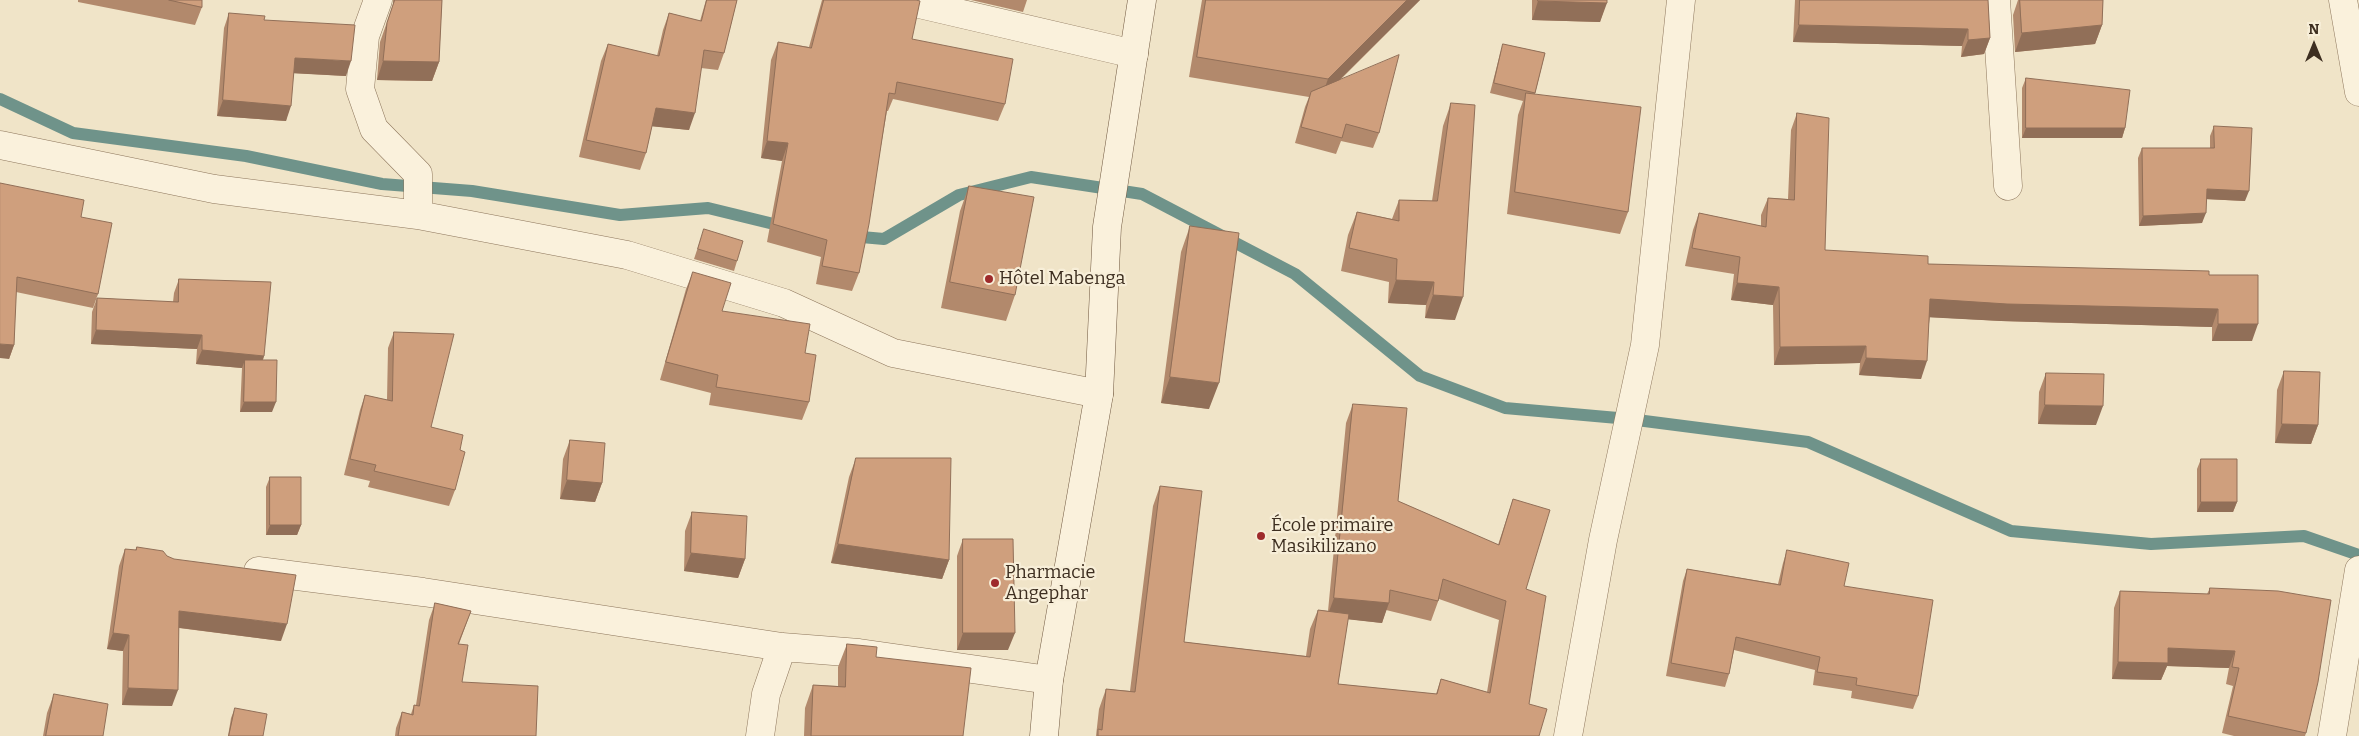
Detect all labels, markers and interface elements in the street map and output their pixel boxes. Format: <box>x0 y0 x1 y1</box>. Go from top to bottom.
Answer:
north arrow <box>2289 20 2339 70</box>
text: N <box>2309 21 2319 38</box>
place label: Hôtel Mabenga <box>999 268 1125 290</box>
marker: Hôtel Mabenga <box>983 273 995 285</box>
place label: École primaire Masikilizano <box>1271 515 1393 558</box>
marker: École primaire Masikilizano <box>1255 530 1267 542</box>
place label: Pharmacie Angephar <box>1005 562 1095 604</box>
marker: Pharmacie Angephar <box>989 577 1001 589</box>

